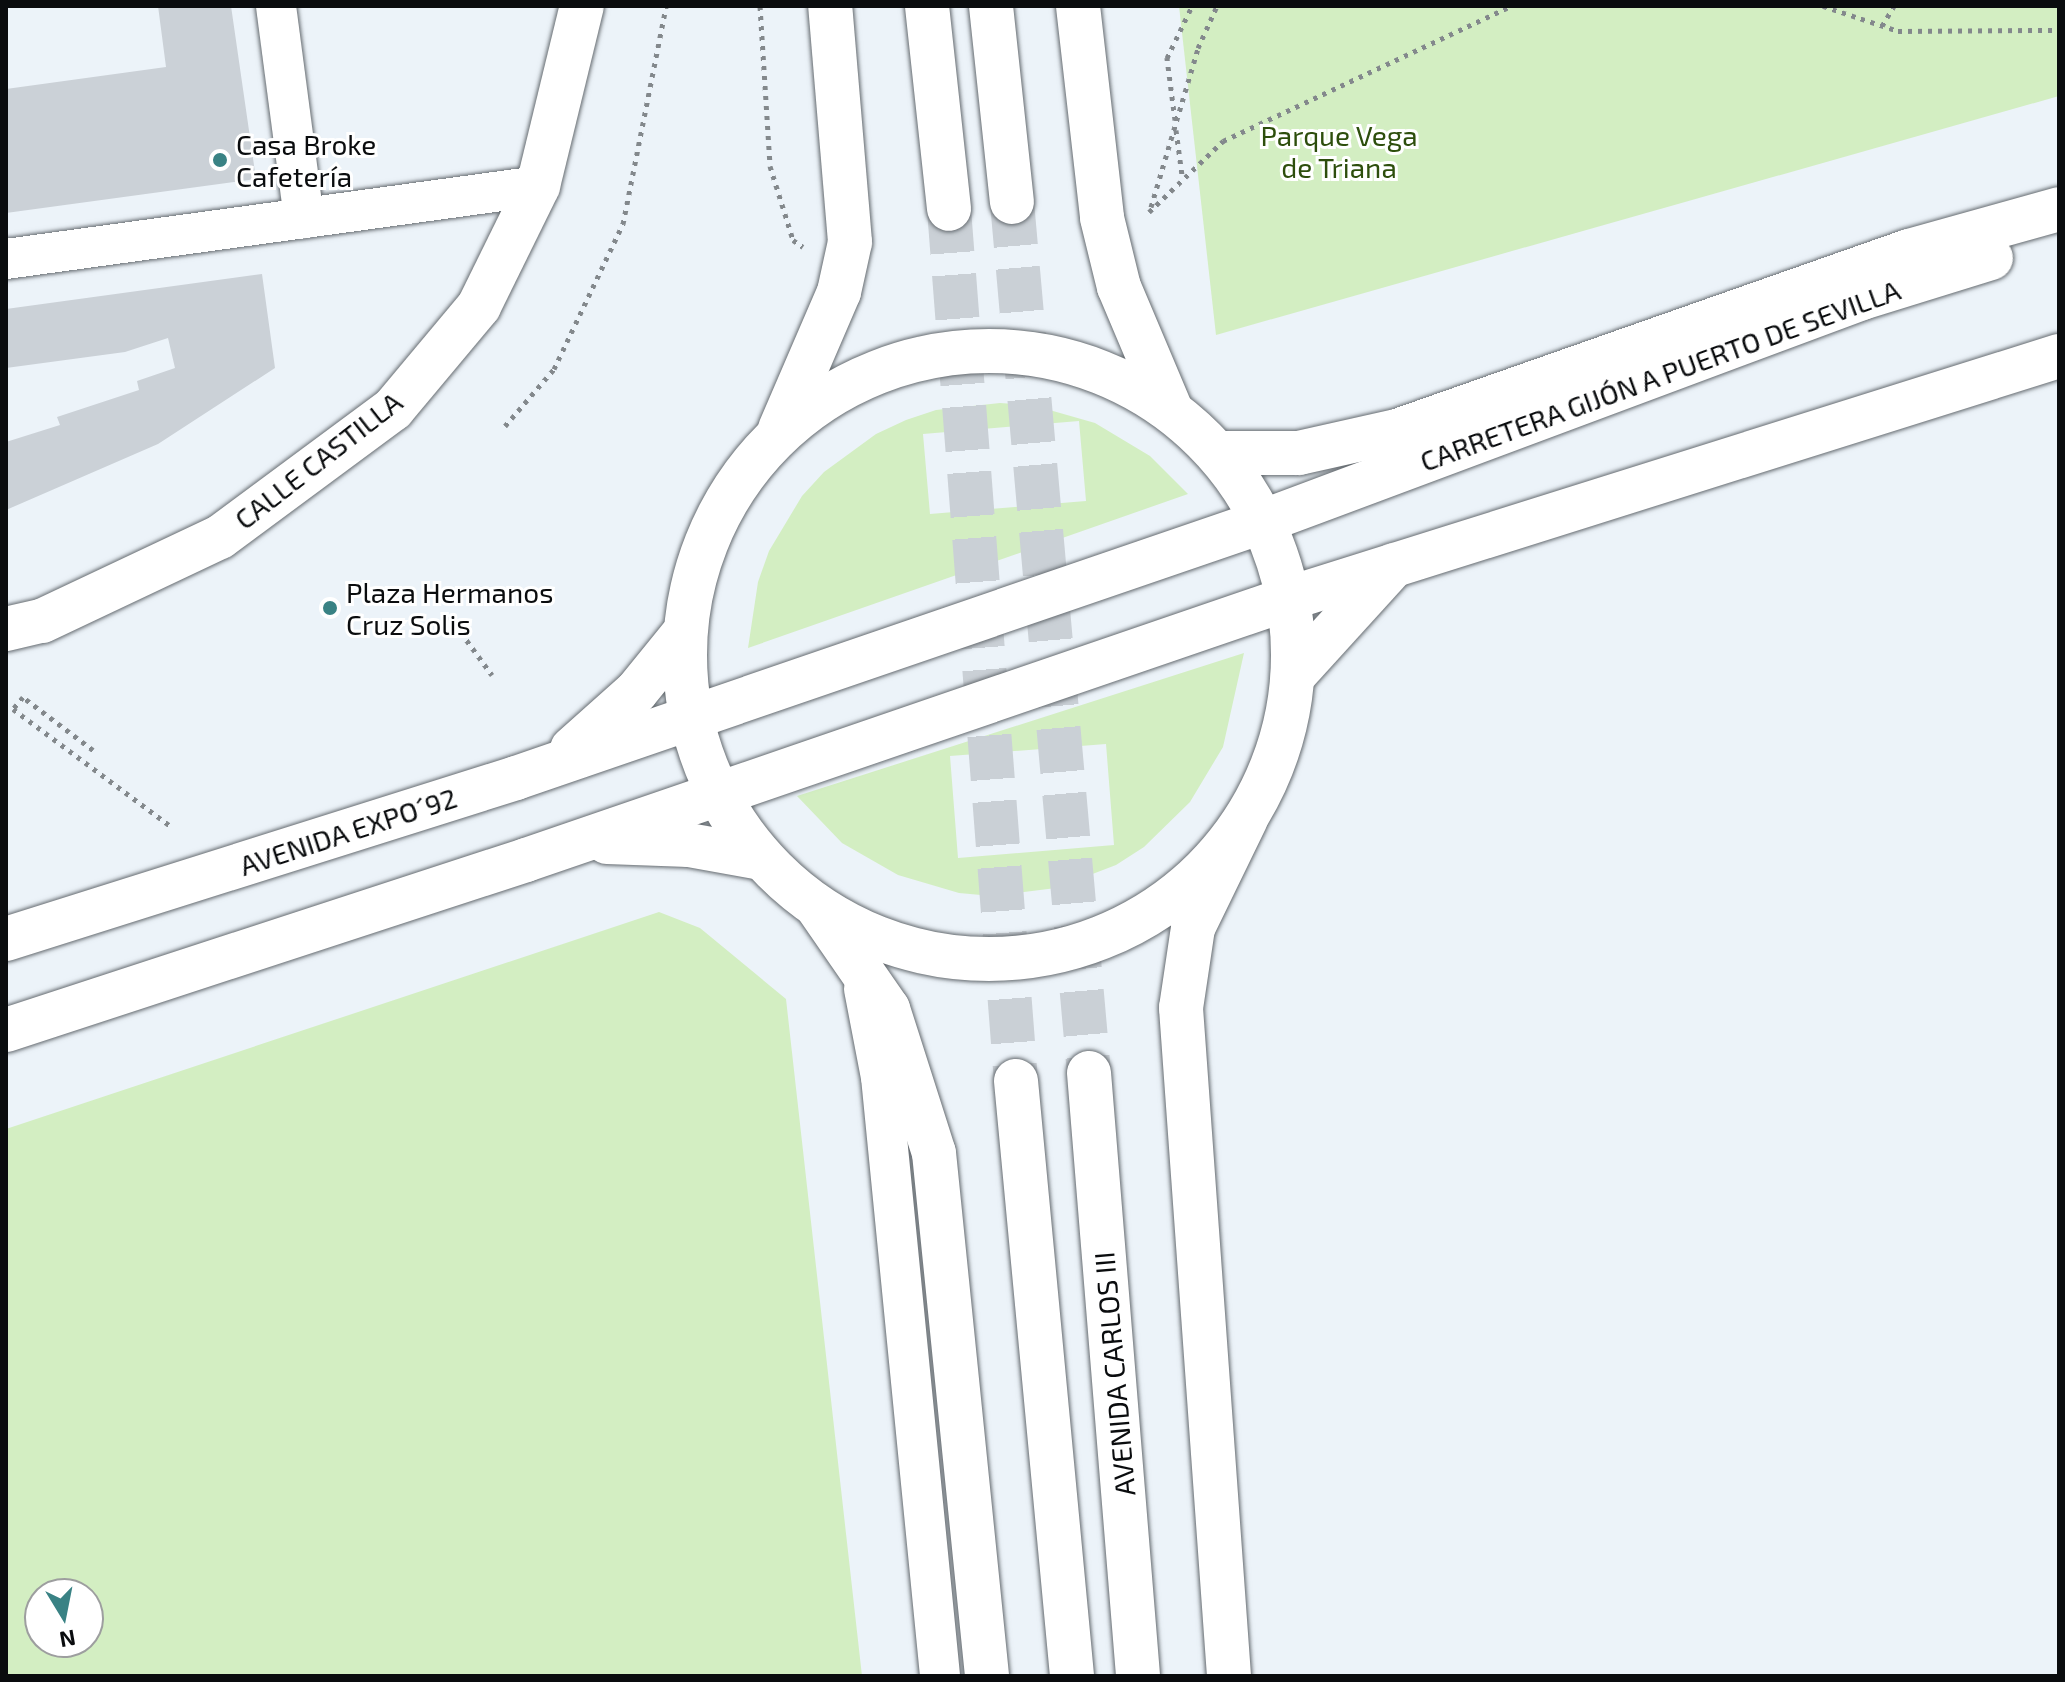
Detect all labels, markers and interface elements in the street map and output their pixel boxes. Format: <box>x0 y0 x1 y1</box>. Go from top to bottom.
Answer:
park label: Parque Vega de Triana <box>1260 118 1418 184</box>
place label: Casa Broke Cafetería <box>236 127 376 193</box>
marker: Casa Broke Cafetería <box>211 151 229 169</box>
street label: CARRETERA GIJÓN A PUERTO DE SEVILLA <box>1414 272 1906 478</box>
street label: CALLE CASTILLA <box>228 384 408 536</box>
place label: Plaza Hermanos Cruz Solis <box>346 575 553 641</box>
marker: Plaza Hermanos Cruz Solis <box>321 599 339 617</box>
street label: AVENIDA EXPO´92 <box>235 780 461 882</box>
street label: AVENIDA CARLOS III <box>1087 1250 1141 1498</box>
north arrow <box>24 1578 104 1658</box>
text: N <box>58 1625 78 1654</box>

